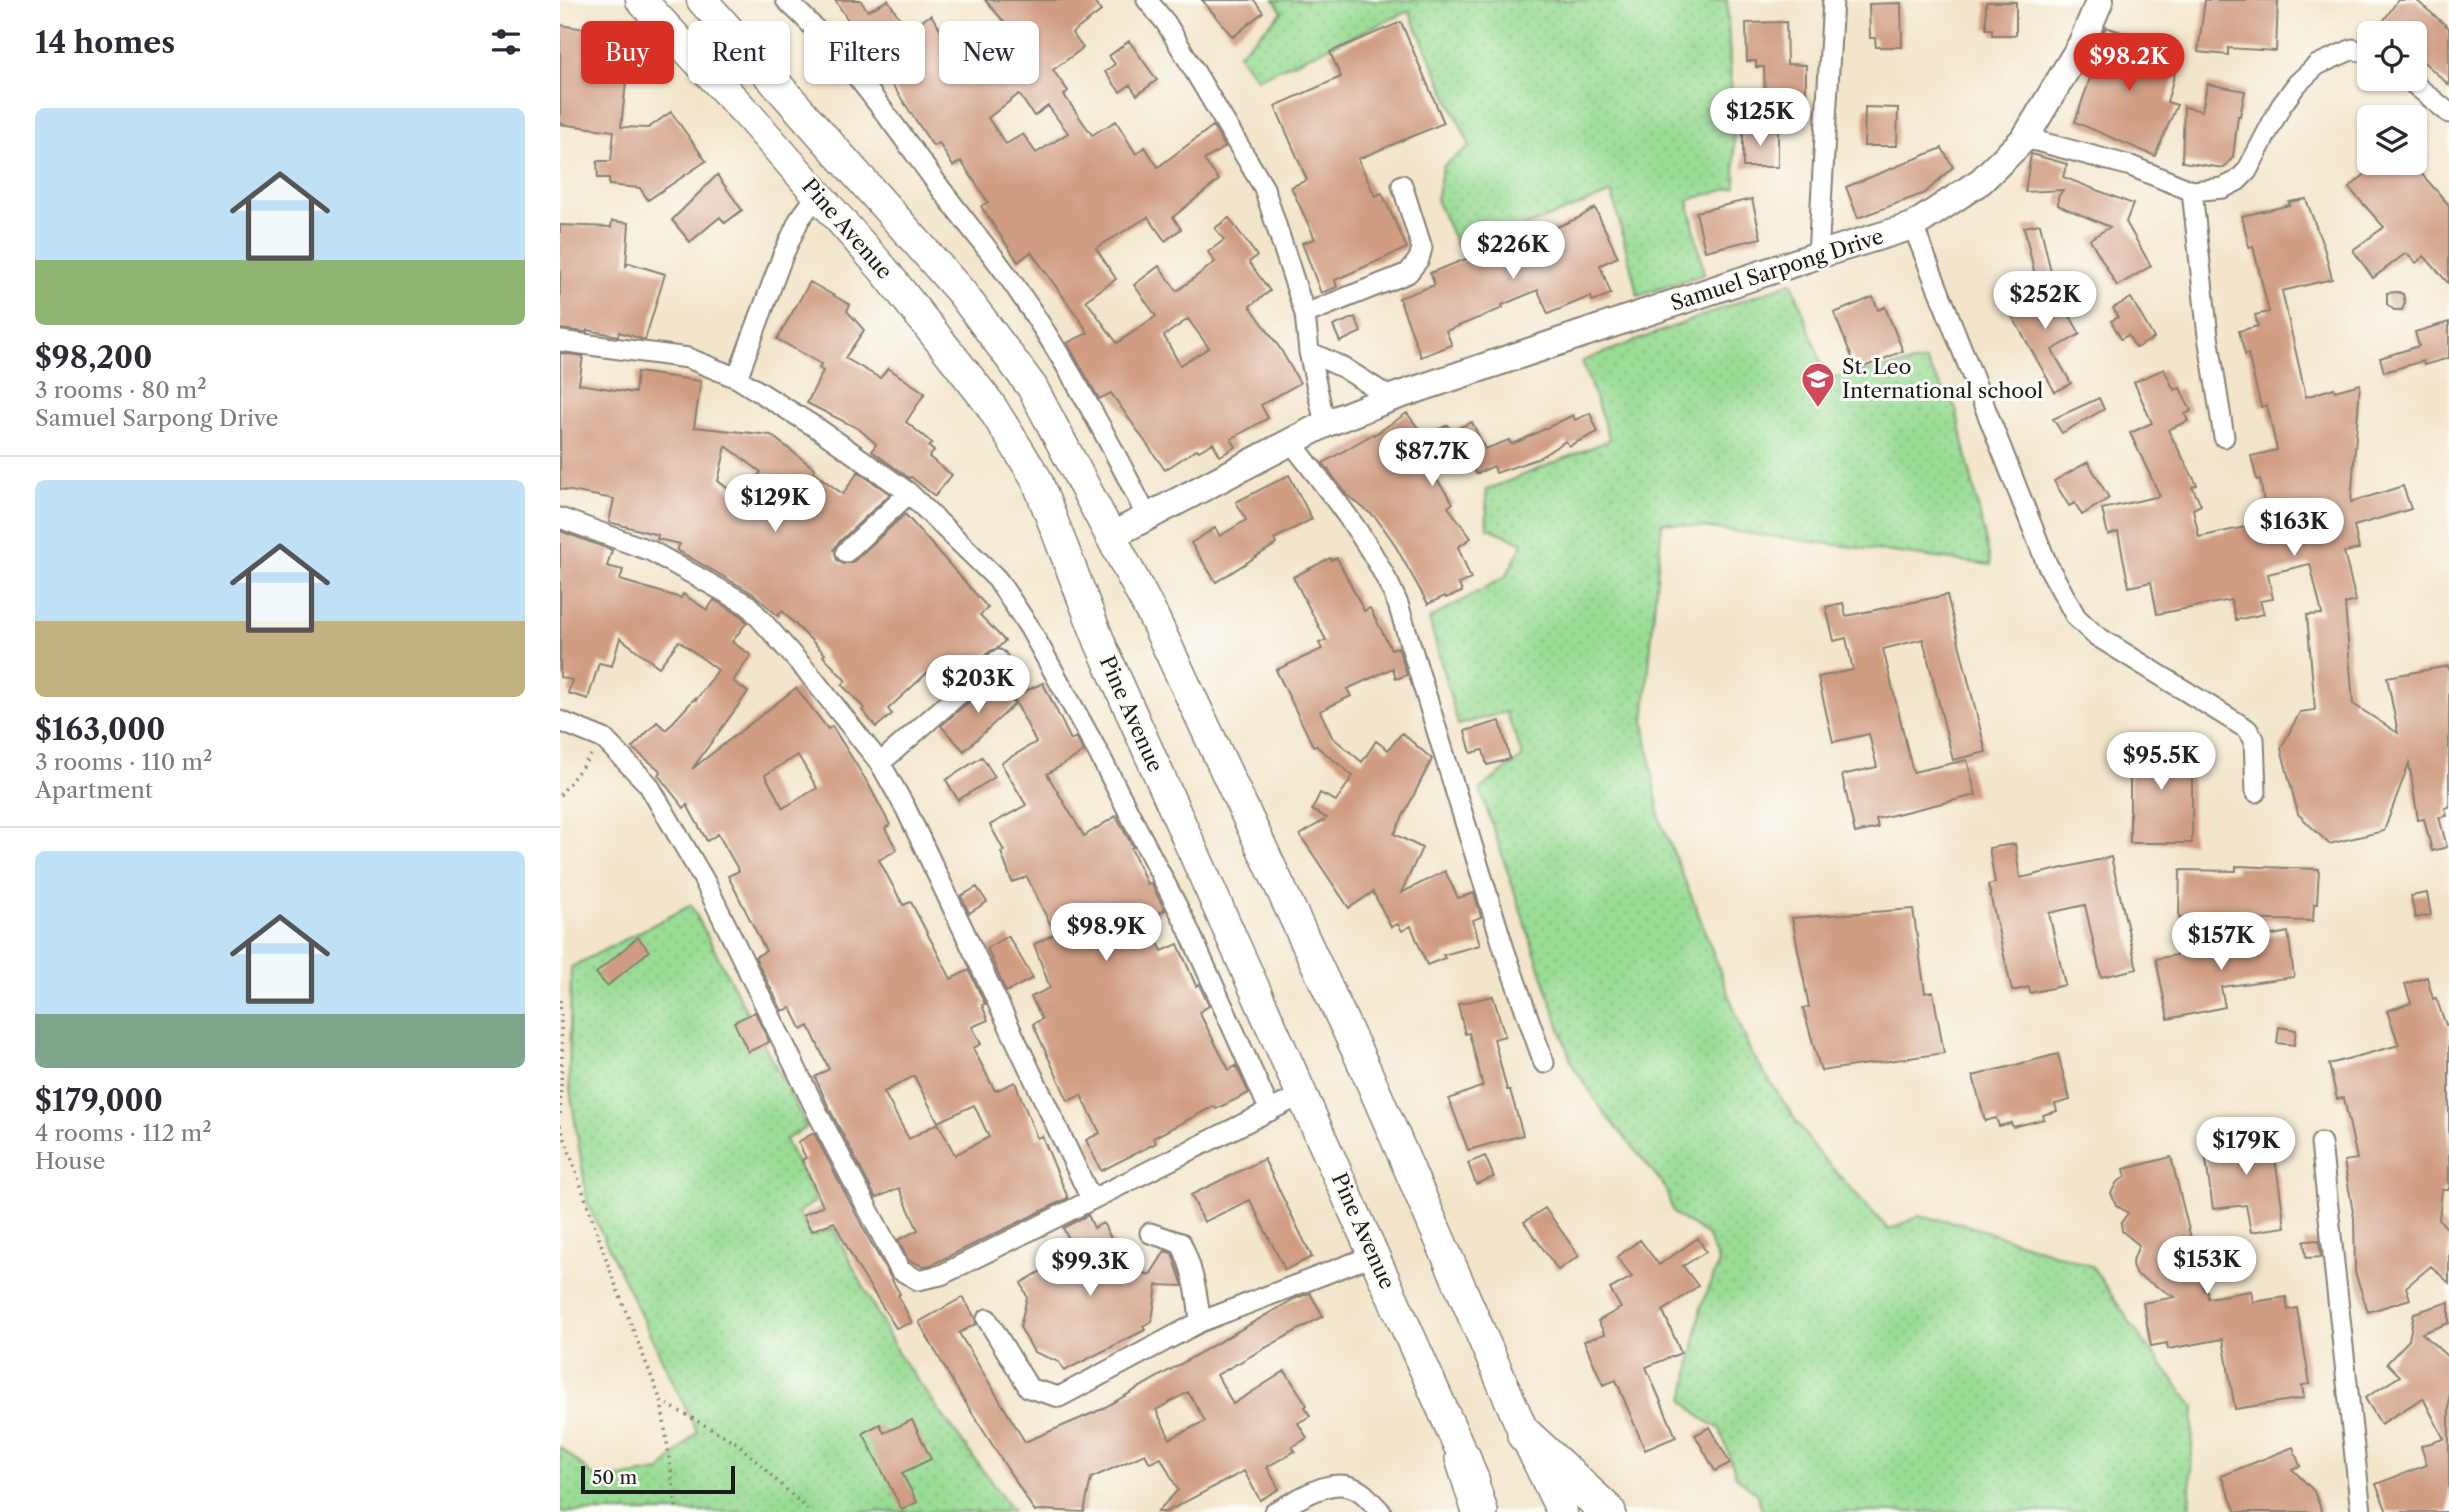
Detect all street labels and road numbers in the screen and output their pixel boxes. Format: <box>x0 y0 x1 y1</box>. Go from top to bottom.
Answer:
street label: Pine Avenue <box>797 173 898 284</box>
street label: Samuel Sarpong Drive <box>1667 223 1886 316</box>
street label: Pine Avenue <box>1095 652 1168 776</box>
street label: Pine Avenue <box>1327 1169 1400 1293</box>

